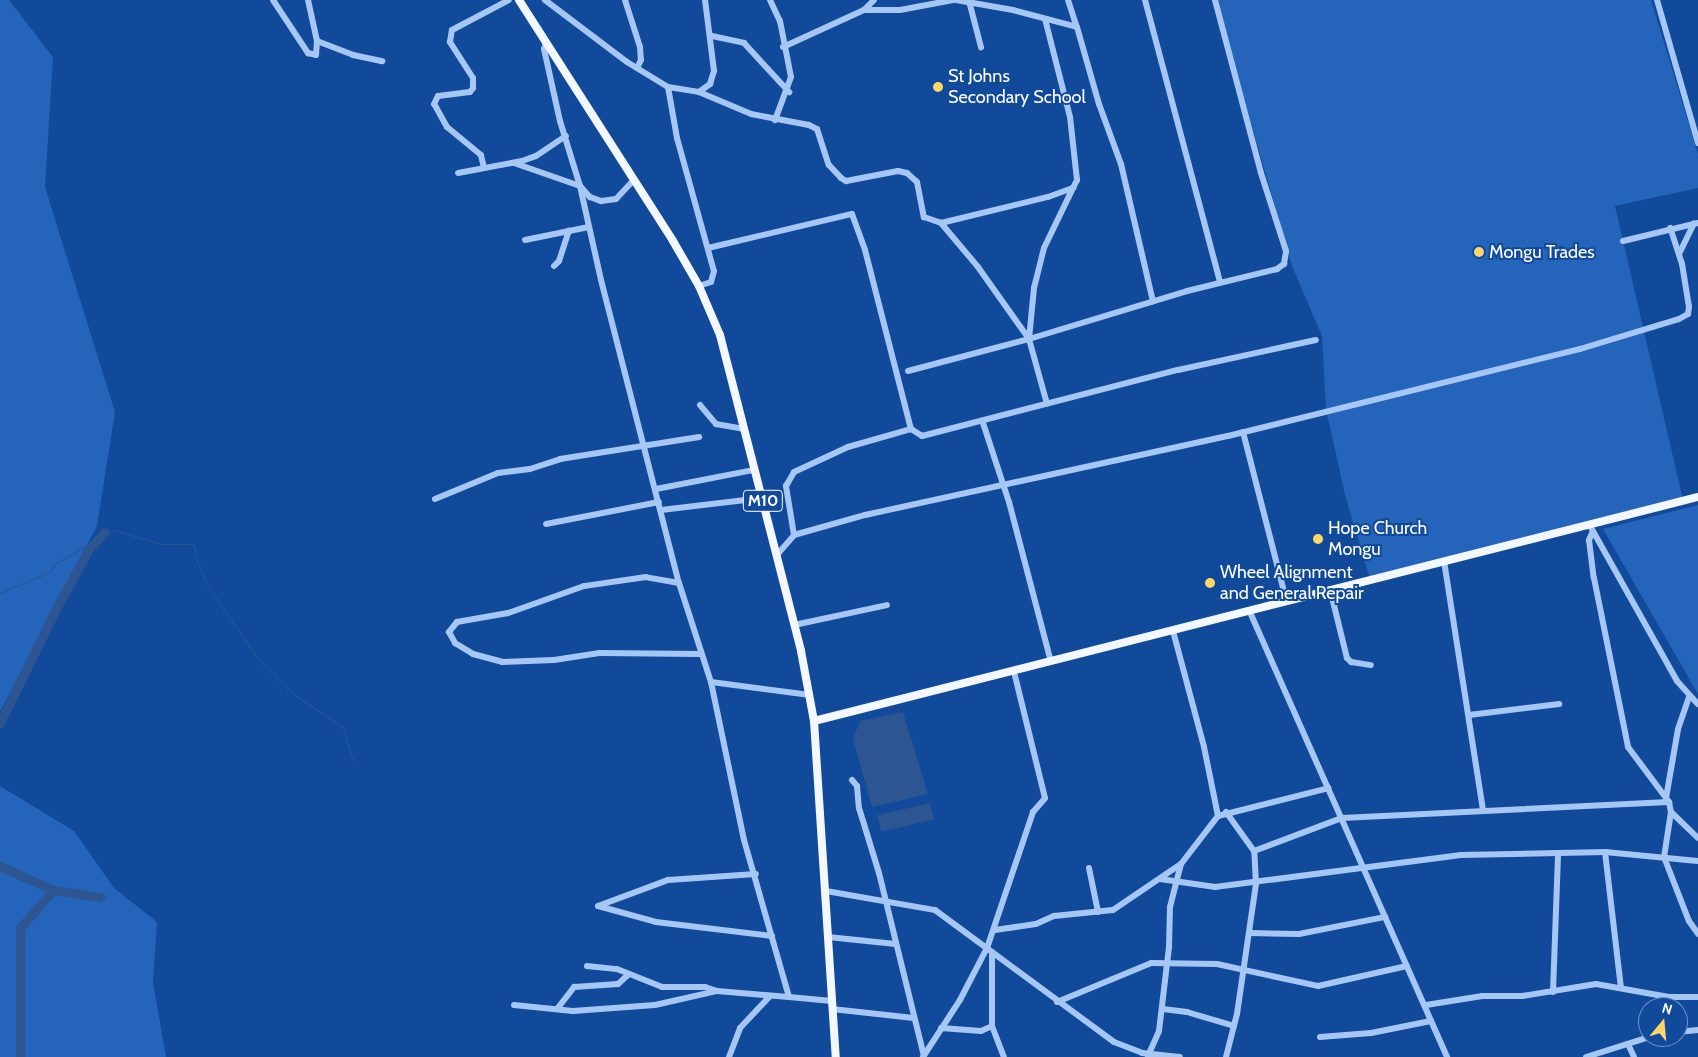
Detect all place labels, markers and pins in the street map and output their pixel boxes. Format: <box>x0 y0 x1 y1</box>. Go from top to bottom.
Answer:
place label: St Johns Secondary School <box>948 66 1086 108</box>
marker: St Johns Secondary School <box>932 81 944 93</box>
place label: Mongu Trades <box>1489 241 1595 263</box>
marker: Mongu Trades <box>1473 246 1485 258</box>
place label: Hope Church Mongu <box>1328 518 1427 560</box>
marker: Hope Church Mongu <box>1312 533 1324 545</box>
place label: Wheel Alignment and General Repair <box>1220 562 1364 604</box>
marker: Wheel Alignment and General Repair <box>1204 577 1216 589</box>

